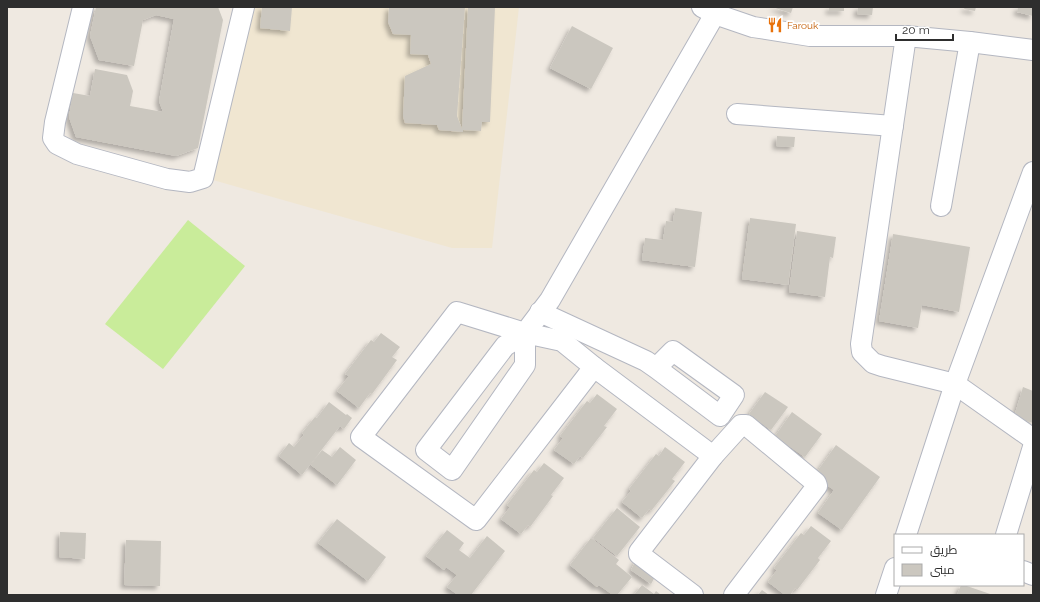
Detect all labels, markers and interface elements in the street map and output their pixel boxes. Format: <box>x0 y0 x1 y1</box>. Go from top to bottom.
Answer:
restaurant icon: Farouk <box>766 16 784 34</box>
scale bar <box>896 16 953 42</box>
place label: Farouk <box>787 20 819 31</box>
text: 20 m <box>902 23 930 37</box>
legend <box>894 534 1024 586</box>
text: طريق <box>930 543 958 557</box>
text: مبنى <box>930 563 955 577</box>

